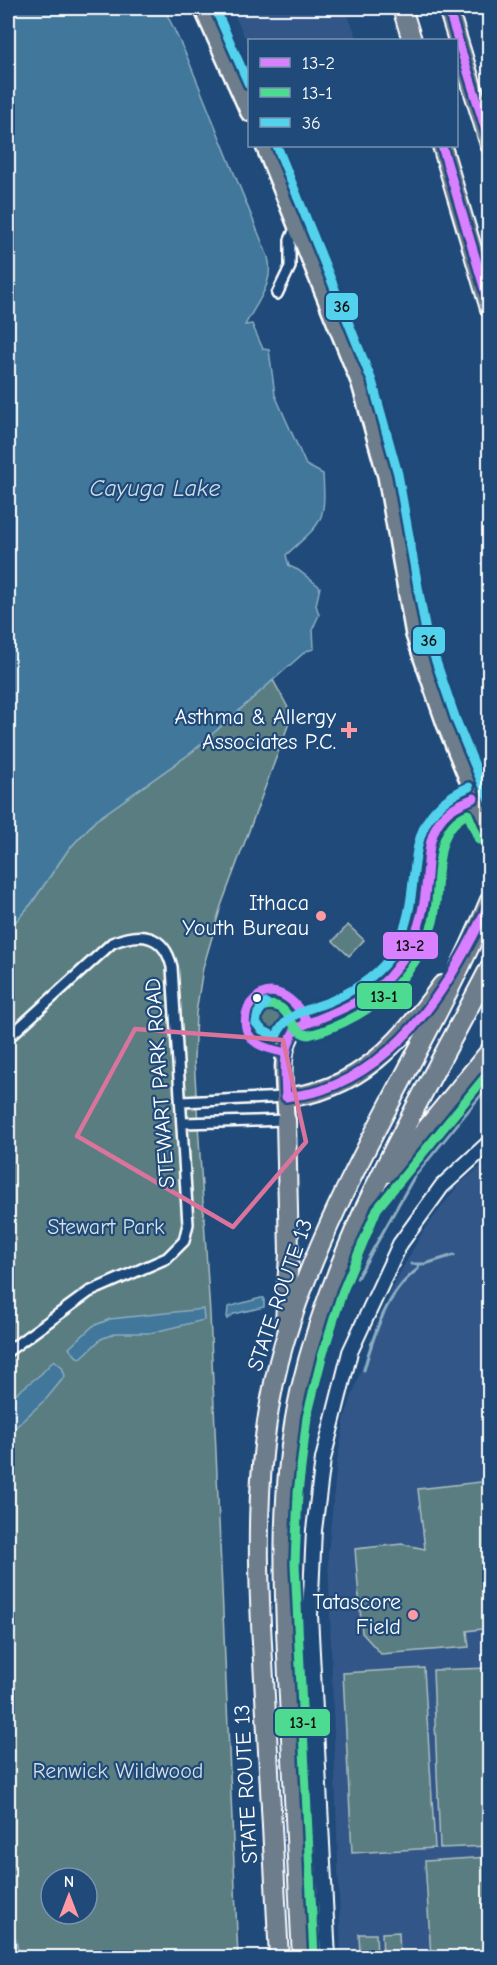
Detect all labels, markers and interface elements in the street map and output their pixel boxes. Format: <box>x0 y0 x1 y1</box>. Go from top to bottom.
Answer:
legend <box>248 39 458 147</box>
text: 13-2 <box>302 53 335 74</box>
text: 13-1 <box>302 83 333 104</box>
text: 36 <box>302 113 321 134</box>
line badge: 36 <box>325 292 359 321</box>
text: 36 <box>334 298 350 316</box>
water label: Cayuga Lake <box>89 474 221 502</box>
line badge: 36 <box>412 626 446 655</box>
text: 36 <box>421 632 437 650</box>
place label: Asthma & Allergy Associates P.C. <box>175 704 336 755</box>
marker: Asthma & Allergy Associates P.C. <box>340 721 358 739</box>
place label: Ithaca Youth Bureau <box>182 890 309 941</box>
marker: Ithaca Youth Bureau <box>314 909 328 923</box>
line badge: 13-2 <box>382 931 439 960</box>
text: 13-2 <box>396 937 424 955</box>
street label: STEWART PARK ROAD <box>140 977 180 1189</box>
line badge: 13-1 <box>356 982 413 1010</box>
text: 13-1 <box>370 988 398 1006</box>
unlabelled marker <box>251 992 263 1004</box>
park label: Stewart Park <box>47 1214 165 1240</box>
street label: STATE ROUTE 13 <box>242 1215 318 1375</box>
place label: Tatascore Field <box>313 1589 401 1640</box>
marker: Tatascore Field <box>406 1608 420 1622</box>
street label: STATE ROUTE 13 <box>229 1704 263 1864</box>
line badge: 13-1 <box>274 1708 331 1737</box>
text: 13-1 <box>289 1714 317 1732</box>
park label: Renwick Wildwood <box>32 1758 204 1784</box>
north arrow <box>39 1866 99 1926</box>
text: N <box>64 1873 74 1891</box>

